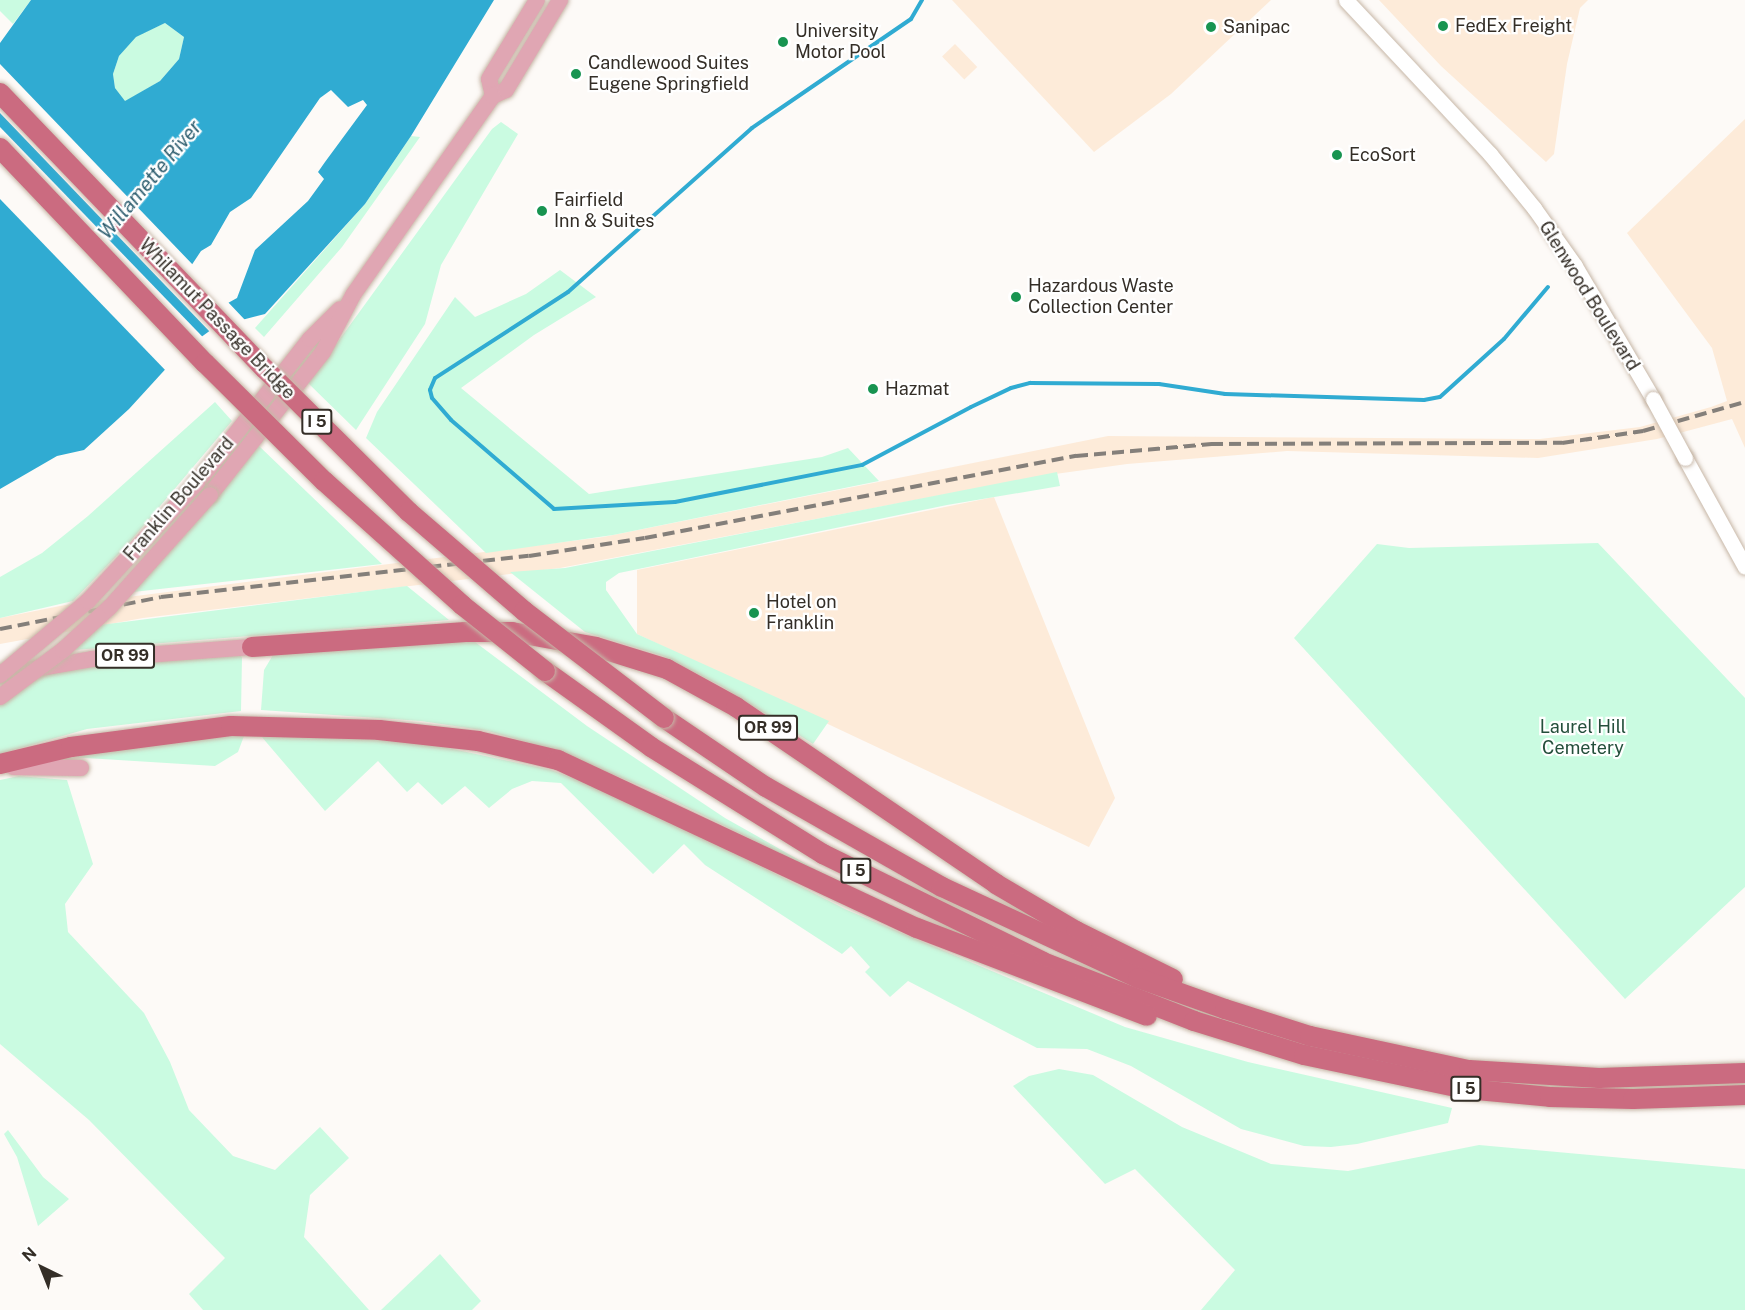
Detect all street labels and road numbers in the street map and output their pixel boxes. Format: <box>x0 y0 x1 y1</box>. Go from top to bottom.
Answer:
street label: Glenwood Boulevard <box>1534 217 1644 375</box>
street label: Whilamut Passage Bridge <box>135 234 299 404</box>
road number: I 5 <box>300 409 334 435</box>
street label: Franklin Boulevard <box>119 433 239 565</box>
road number: OR 99 <box>95 643 155 669</box>
road number: OR 99 <box>738 715 798 741</box>
road number: I 5 <box>840 858 872 884</box>
road number: I 5 <box>1450 1076 1482 1102</box>

